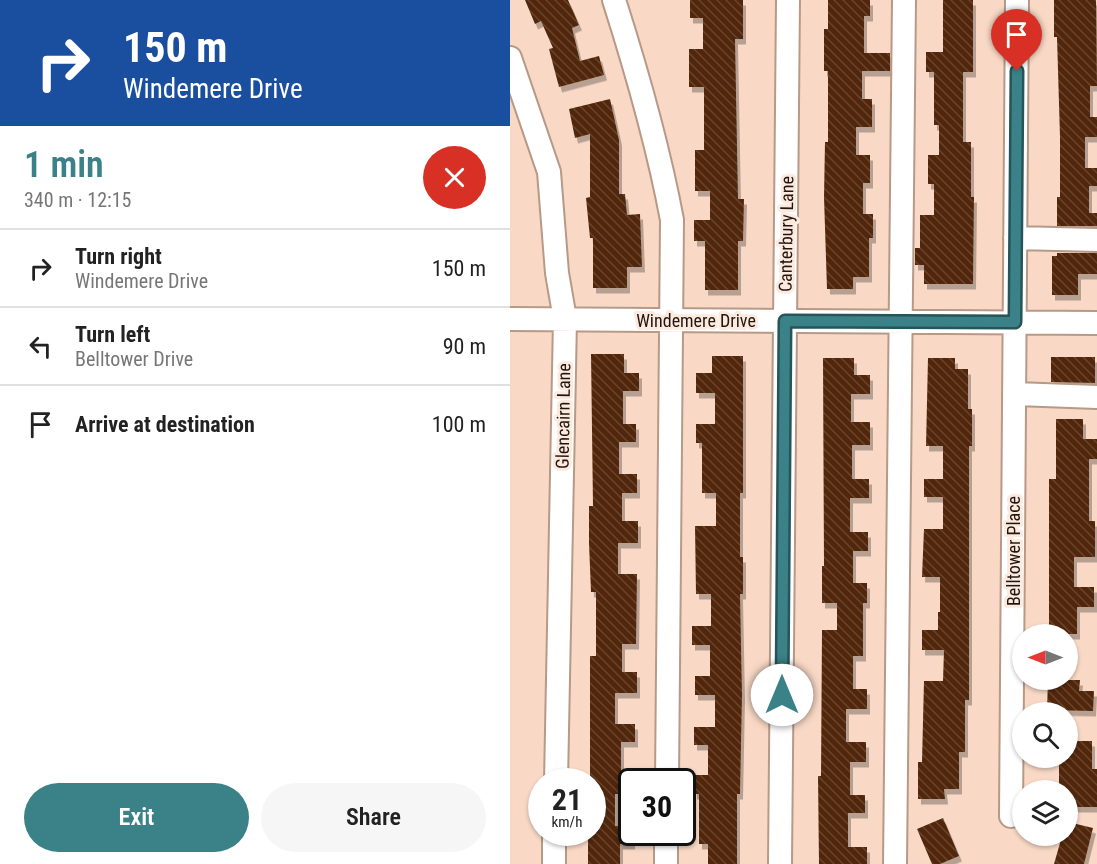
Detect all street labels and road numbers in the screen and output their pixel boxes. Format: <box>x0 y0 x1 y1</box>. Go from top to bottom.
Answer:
street label: Canterbury Lane <box>774 176 798 292</box>
street label: Windemere Drive <box>636 310 756 331</box>
street label: Glencairn Lane <box>552 363 574 469</box>
street label: Belltower Place <box>1003 496 1024 606</box>

